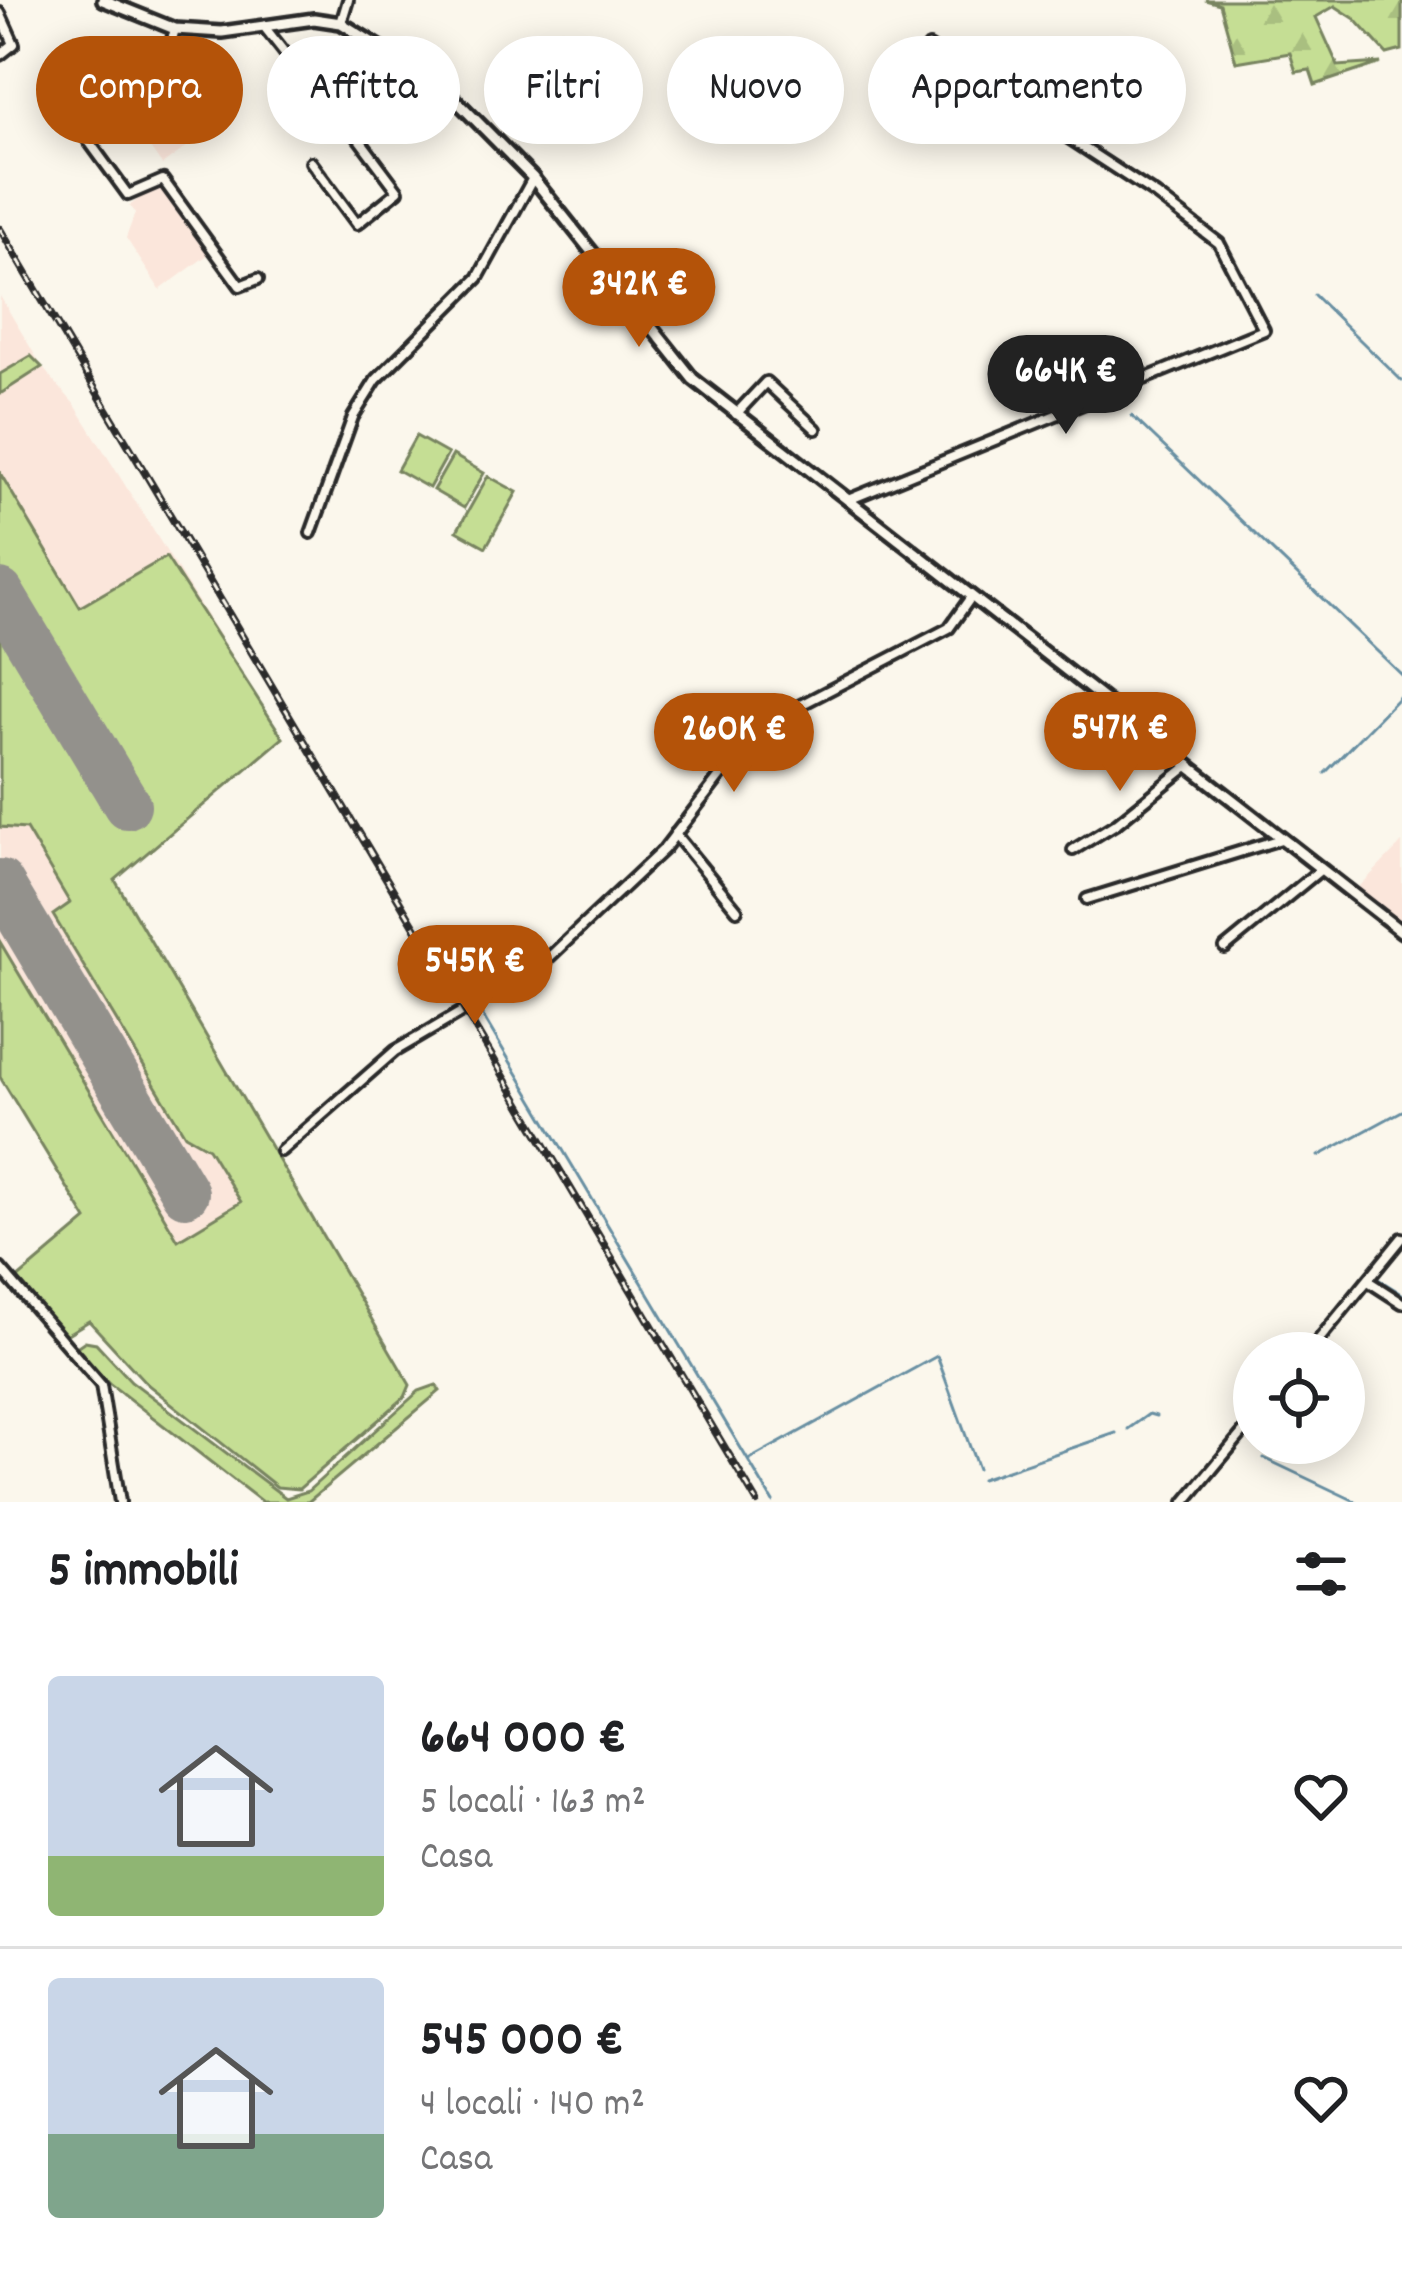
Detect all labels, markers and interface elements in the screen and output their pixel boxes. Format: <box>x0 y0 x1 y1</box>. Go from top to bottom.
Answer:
chip: Compra <box>36 36 243 144</box>
chip: Affitta <box>267 36 460 144</box>
chip: Filtri <box>484 36 643 144</box>
chip: Nuovo <box>667 36 844 144</box>
chip: Appartamento <box>868 36 1186 144</box>
pin: 342K € <box>541 248 737 350</box>
text: 342K € <box>589 259 689 314</box>
pin: 664K € <box>968 335 1164 437</box>
text: 664K € <box>1014 346 1118 401</box>
pin: 547K € <box>1022 692 1218 794</box>
pin: 260K € <box>636 693 832 795</box>
text: 547K € <box>1071 703 1169 758</box>
text: 260K € <box>681 704 787 759</box>
pin: 545K € <box>377 925 573 1027</box>
text: 545K € <box>424 936 526 991</box>
map controls <box>1233 1332 1365 1464</box>
button: locate <box>1233 1332 1365 1464</box>
text: 5 immobili <box>48 1538 238 1610</box>
icon: filters <box>1288 1541 1354 1607</box>
text: 664 000 € <box>420 1705 626 1777</box>
icon: home <box>144 1724 288 1868</box>
icon: heart <box>1288 1763 1354 1829</box>
text: 5 locali · 163 m² <box>420 1777 646 1832</box>
text: Casa <box>420 1832 492 1887</box>
text: 545 000 € <box>420 2007 624 2079</box>
icon: home <box>144 2026 288 2170</box>
icon: heart <box>1288 2065 1354 2131</box>
text: 4 locali · 140 m² <box>420 2079 645 2134</box>
text: Casa <box>420 2134 492 2189</box>

